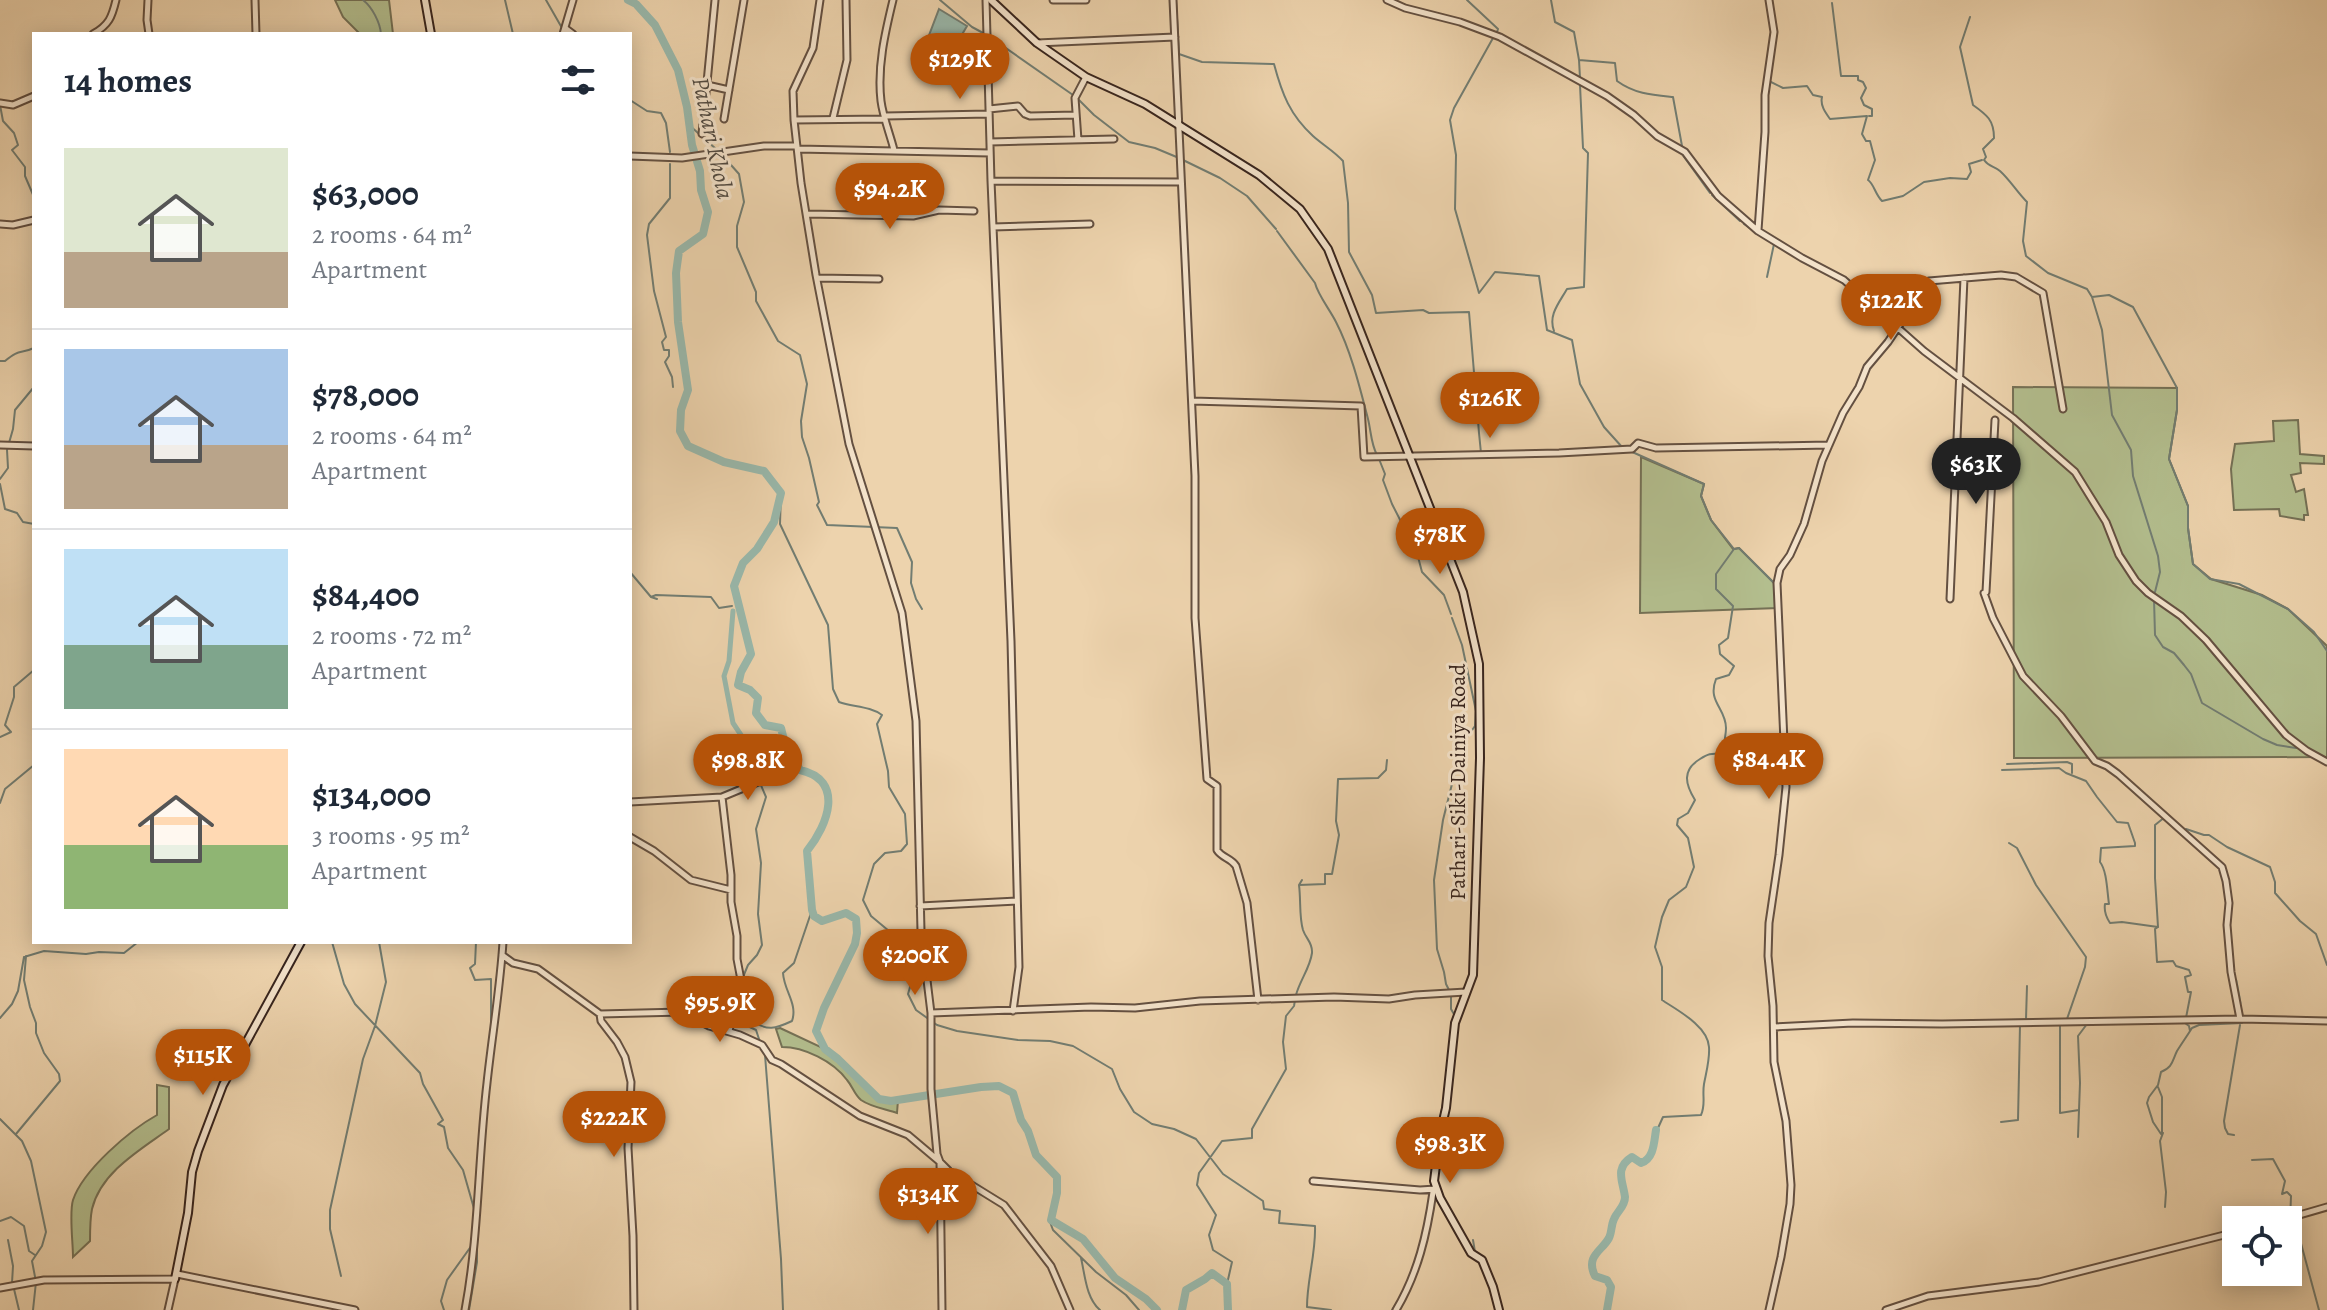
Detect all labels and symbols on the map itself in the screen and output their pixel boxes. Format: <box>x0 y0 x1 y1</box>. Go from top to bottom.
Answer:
pin: $129K <box>904 33 1016 101</box>
water label: Pathari Khola <box>684 74 742 202</box>
pin: $94.2K <box>825 163 955 231</box>
pin: $122K <box>1835 274 1947 342</box>
pin: $126K <box>1434 372 1546 440</box>
pin: $63K <box>1929 438 2023 506</box>
pin: $78K <box>1393 508 1487 576</box>
street label: Pathari-Siki-Dainiya Road <box>1443 663 1473 900</box>
pin: $84.4K <box>1704 733 1834 801</box>
pin: $98.8K <box>683 734 813 802</box>
pin: $200K <box>859 929 971 997</box>
pin: $95.9K <box>655 976 785 1044</box>
pin: $115K <box>147 1029 259 1097</box>
pin: $222K <box>558 1091 670 1159</box>
pin: $98.3K <box>1385 1117 1515 1185</box>
pin: $134K <box>872 1168 984 1236</box>

